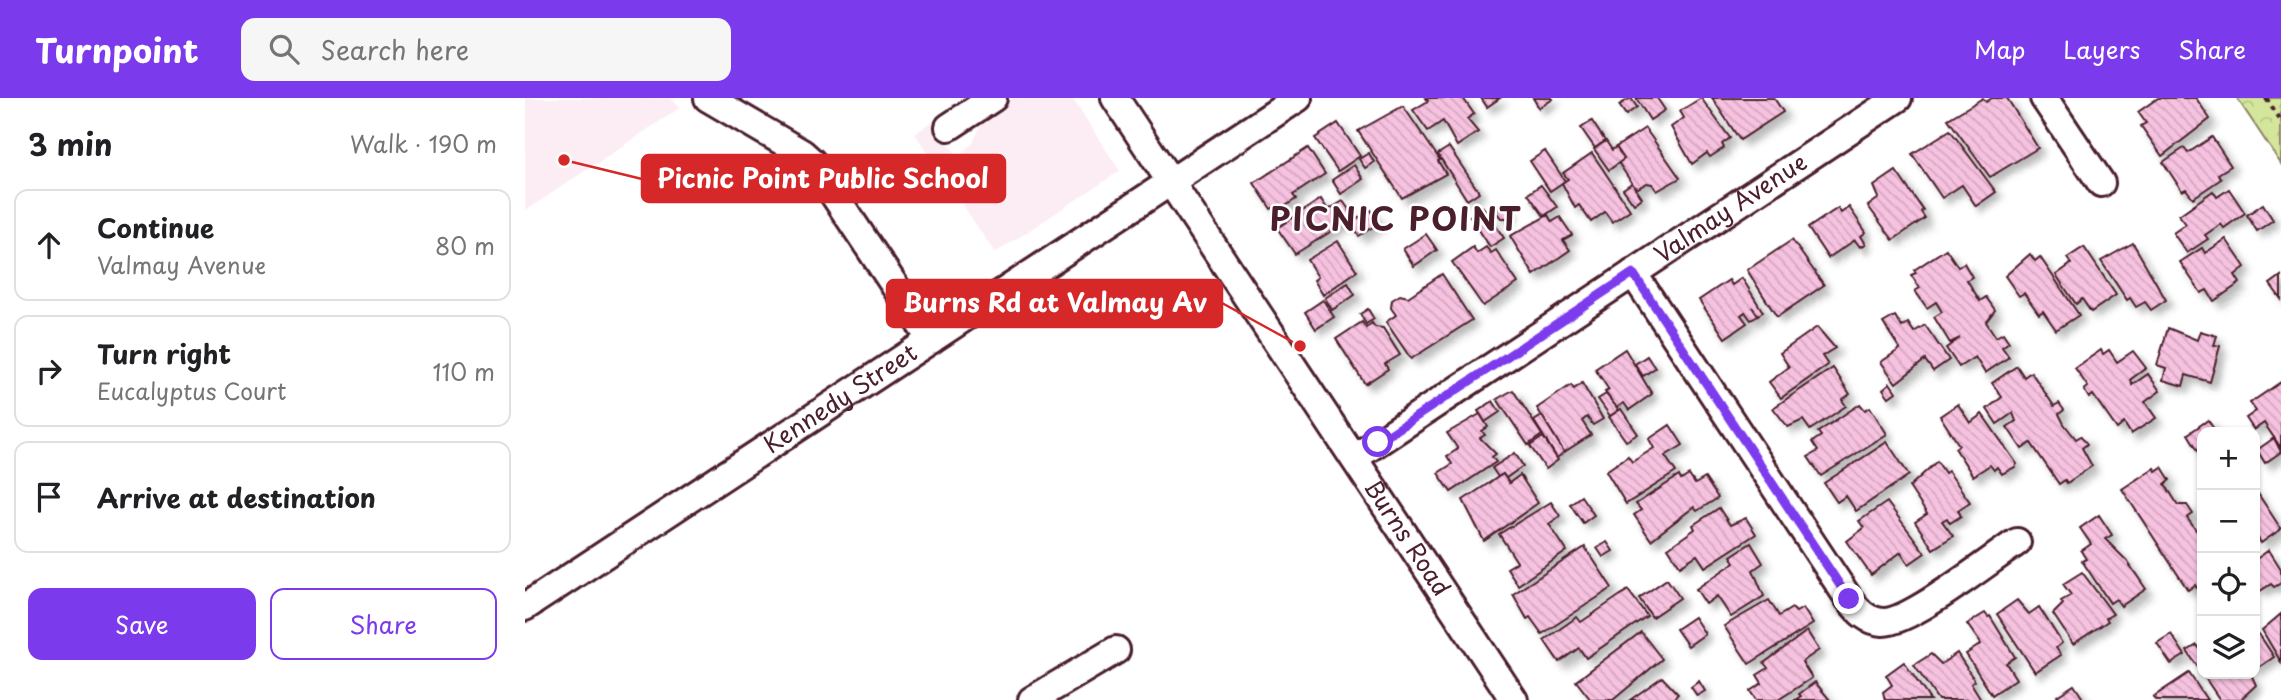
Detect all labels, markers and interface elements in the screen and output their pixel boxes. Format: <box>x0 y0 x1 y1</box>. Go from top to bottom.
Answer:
search box <box>241 18 731 81</box>
text: Turnpoint <box>35 24 199 74</box>
icon: search <box>265 30 303 68</box>
text: Search here <box>321 30 469 69</box>
text: Map <box>1974 31 2025 67</box>
text: Layers <box>2063 31 2140 67</box>
text: Share <box>2178 31 2246 67</box>
text: 3 min <box>28 121 113 166</box>
text: Walk · 190 m <box>350 126 497 161</box>
street label: Valmay Avenue <box>1646 143 1813 271</box>
callout: Picnic Point Public School <box>642 155 1005 202</box>
text: Picnic Point Public School <box>657 158 989 197</box>
district label: PICNIC POINT <box>1270 194 1522 242</box>
text: Continue <box>97 208 214 247</box>
icon: ahead <box>30 226 68 264</box>
text: 80 m <box>435 228 495 263</box>
text: Valmay Avenue <box>97 247 266 282</box>
callout: Burns Rd at Valmay Av <box>887 280 1222 327</box>
text: Burns Rd at Valmay Av <box>903 282 1207 321</box>
text: Turn right <box>97 334 231 373</box>
street label: Kennedy Street <box>756 334 924 461</box>
icon: right <box>30 352 68 390</box>
text: 110 m <box>433 354 495 389</box>
text: Eucalyptus Court <box>97 373 286 408</box>
route start <box>1362 426 1393 457</box>
map controls <box>2197 427 2260 679</box>
button: + <box>2197 427 2260 490</box>
street label: Burns Road <box>1356 471 1460 603</box>
icon: arrive <box>30 478 68 516</box>
text: Arrive at destination <box>97 478 376 517</box>
button: − <box>2197 490 2260 553</box>
button: locate <box>2197 553 2260 616</box>
route end <box>1833 583 1864 614</box>
button: Save <box>28 588 256 660</box>
button: Share <box>270 588 497 660</box>
button: layers <box>2197 616 2260 679</box>

